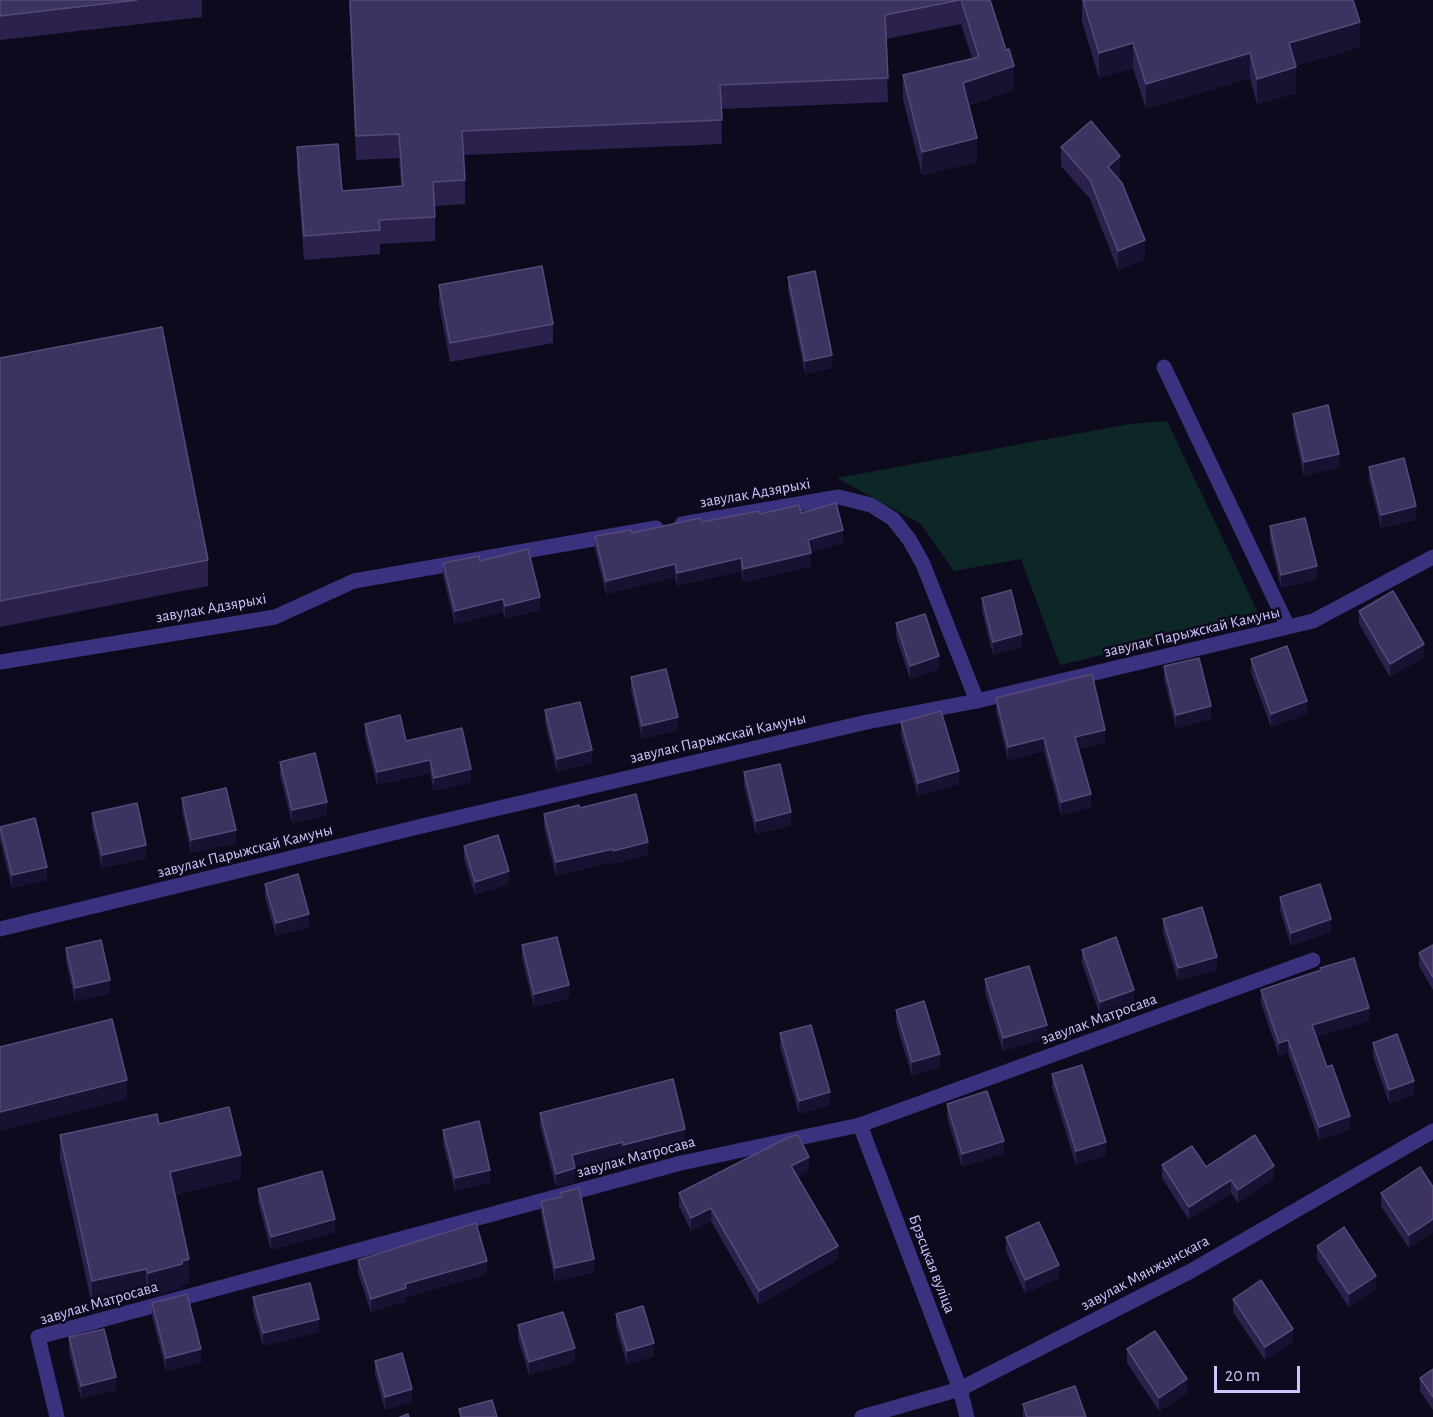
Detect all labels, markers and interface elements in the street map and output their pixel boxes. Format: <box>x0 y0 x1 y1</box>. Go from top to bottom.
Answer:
street label: завулак Адзярыхі <box>698 474 812 512</box>
street label: завулак Адзярыхі <box>154 589 268 627</box>
street label: завулак Парыжскай Камуны <box>1102 602 1282 662</box>
street label: завулак Парыжскай Камуны <box>628 708 808 768</box>
street label: завулак Парыжскай Камуны <box>155 820 335 882</box>
street label: завулак Матросава <box>1038 989 1160 1049</box>
street label: завулак Матросава <box>575 1132 697 1182</box>
street label: Брэсцкая вуліца <box>904 1212 960 1316</box>
street label: завулак Мянжынскага <box>1077 1231 1213 1315</box>
street label: завулак Матросава <box>38 1277 160 1329</box>
scale bar <box>1217 1354 1302 1392</box>
text: 20 m <box>1225 1367 1260 1385</box>

